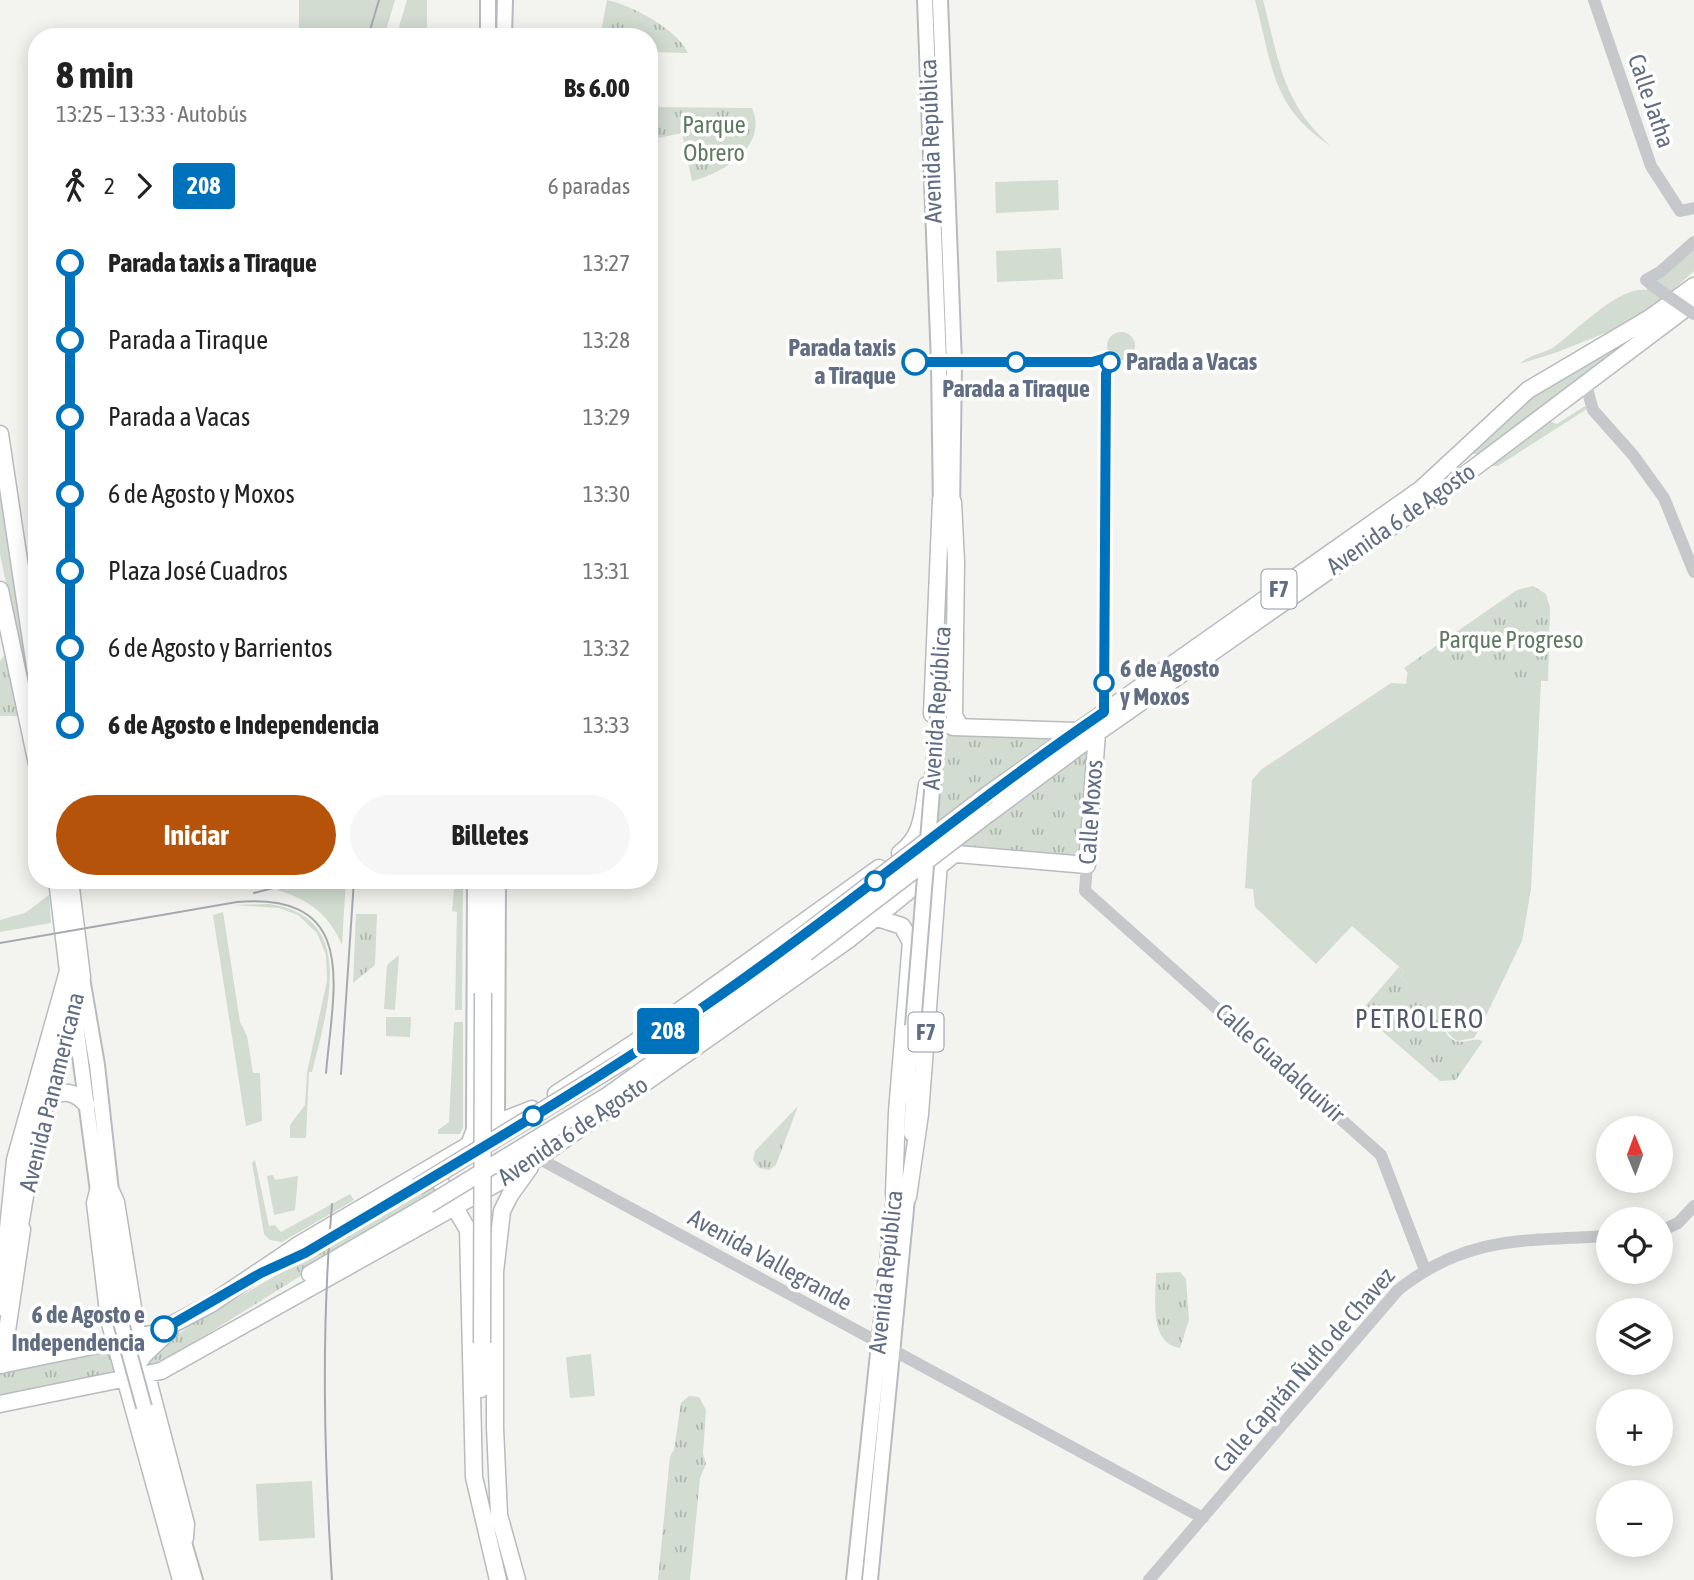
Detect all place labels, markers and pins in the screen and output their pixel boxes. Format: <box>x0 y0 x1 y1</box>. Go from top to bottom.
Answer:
place label: Parada taxis a Tiraque <box>788 334 897 389</box>
place label: Parada a Vacas <box>1126 348 1258 375</box>
marker: Parada taxis a Tiraque <box>902 349 928 375</box>
marker: Parada a Tiraque <box>1006 352 1026 372</box>
marker: Parada a Vacas <box>1100 352 1120 372</box>
place label: Parada a Tiraque <box>942 375 1090 402</box>
place label: 6 de Agosto y Moxos <box>1120 655 1219 710</box>
marker: 6 de Agosto y Moxos <box>1094 673 1114 693</box>
unlabelled marker <box>865 871 885 891</box>
unlabelled marker <box>523 1106 543 1126</box>
place label: 6 de Agosto e Independencia <box>12 1301 145 1356</box>
marker: 6 de Agosto e Independencia <box>151 1316 177 1342</box>

